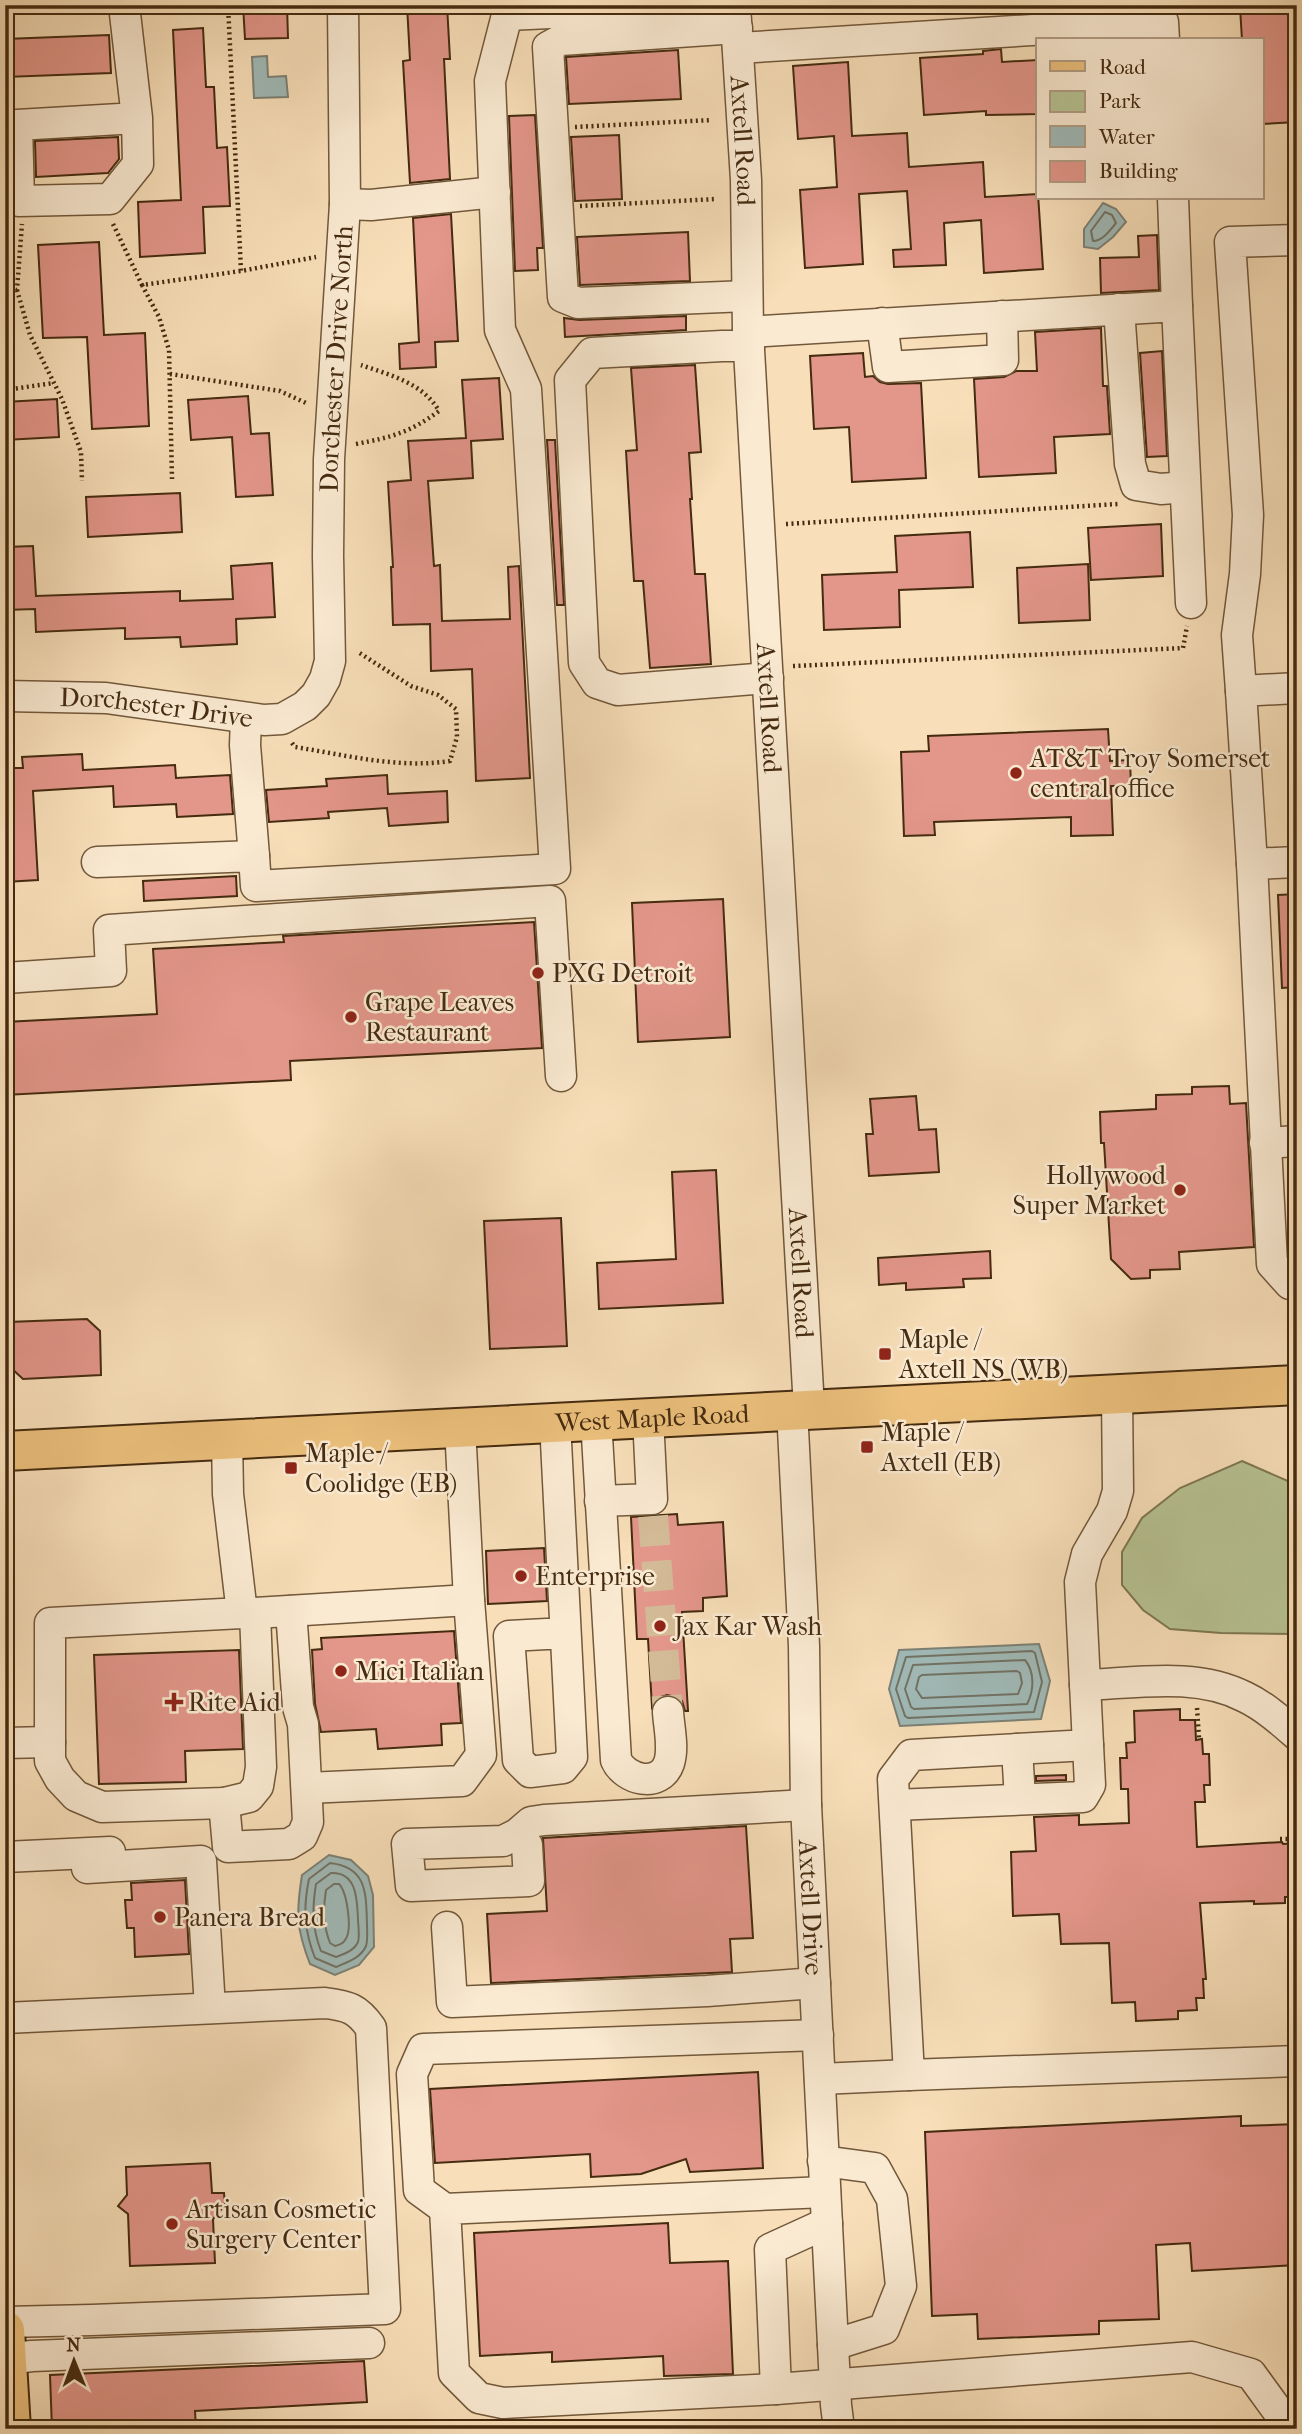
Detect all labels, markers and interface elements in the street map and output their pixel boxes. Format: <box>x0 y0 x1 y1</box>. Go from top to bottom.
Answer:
legend <box>1036 38 1264 200</box>
text: Road <box>1099 55 1146 79</box>
street label: Axtell Road <box>723 74 761 207</box>
text: Park <box>1099 89 1141 113</box>
text: Water <box>1098 125 1155 149</box>
text: Building <box>1099 159 1178 183</box>
street label: Dorchester Drive North <box>314 224 360 493</box>
street label: Axtell Road <box>750 641 788 775</box>
street label: Dorchester Drive <box>59 682 255 734</box>
place label: AT&T Troy Somerset central office <box>1029 743 1271 804</box>
marker: AT&T Troy Somerset central office <box>1008 765 1024 781</box>
place label: PXG Detroit <box>552 958 694 989</box>
marker: PXG Detroit <box>530 965 546 981</box>
place label: Grape Leaves Restaurant <box>365 987 514 1048</box>
marker: Grape Leaves Restaurant <box>343 1009 359 1025</box>
place label: Hollywood Super Market <box>1013 1160 1167 1221</box>
marker: Hollywood Super Market <box>1172 1182 1188 1198</box>
street label: Axtell Road <box>782 1206 820 1340</box>
place label: Maple / Axtell NS (WB) <box>898 1324 1068 1385</box>
marker: Maple / Axtell NS (WB) <box>877 1346 893 1362</box>
street label: West Maple Road <box>553 1398 751 1439</box>
place label: Maple / Axtell (EB) <box>880 1417 1001 1478</box>
place label: Maple / Coolidge (EB) <box>305 1438 457 1499</box>
marker: Maple / Axtell (EB) <box>859 1439 875 1455</box>
marker: Maple / Coolidge (EB) <box>283 1460 299 1476</box>
place label: Enterprise <box>535 1561 655 1592</box>
marker: Enterprise <box>513 1568 529 1584</box>
place label: Jax Kar Wash <box>672 1611 822 1642</box>
marker: Jax Kar Wash <box>652 1618 668 1634</box>
place label: Mici Italian <box>355 1656 484 1687</box>
marker: Mici Italian <box>333 1663 349 1679</box>
place label: Rite Aid <box>188 1687 281 1718</box>
marker: Rite Aid <box>166 1694 182 1710</box>
street label: Axtell Drive <box>792 1838 830 1976</box>
place label: Panera Bread <box>174 1902 326 1933</box>
marker: Panera Bread <box>152 1909 168 1925</box>
place label: Artisan Cosmetic Surgery Center <box>185 2194 376 2255</box>
marker: Artisan Cosmetic Surgery Center <box>164 2216 180 2232</box>
north arrow <box>38 2326 108 2396</box>
text: N <box>66 2334 82 2356</box>

